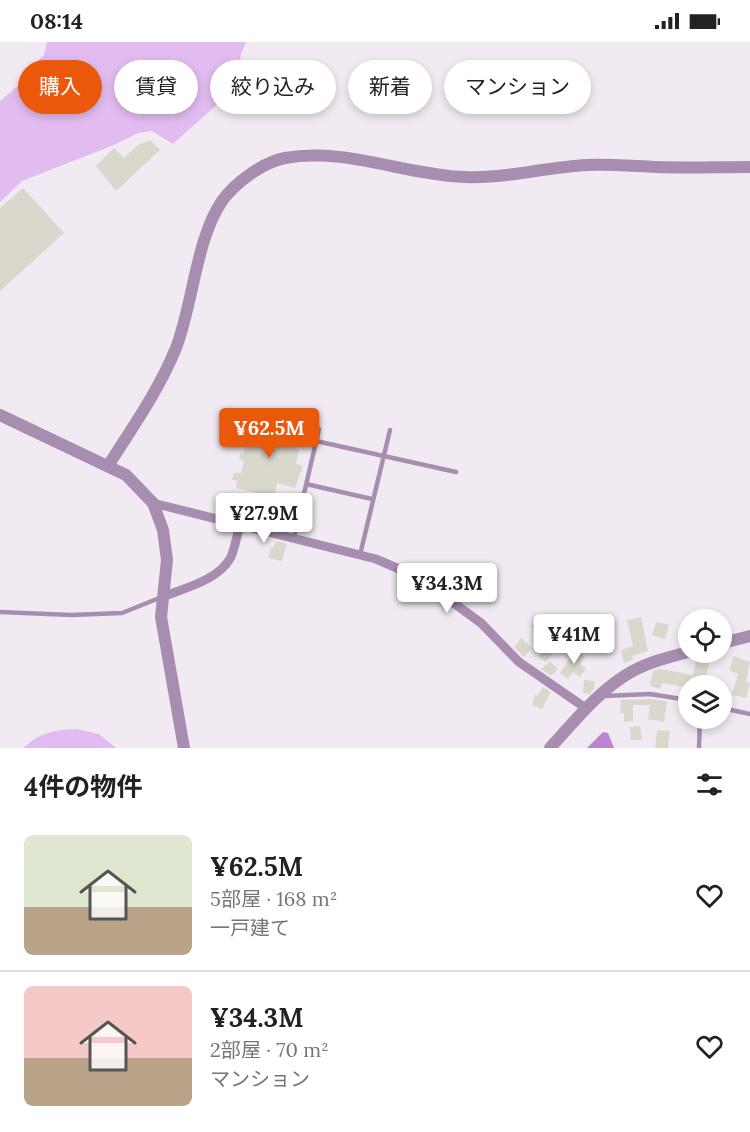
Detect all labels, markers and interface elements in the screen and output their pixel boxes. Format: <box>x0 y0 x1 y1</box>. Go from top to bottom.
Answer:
text: 08:14 <box>30 7 83 35</box>
chip: 購入 <box>18 60 102 114</box>
chip: 賃貸 <box>114 60 198 114</box>
chip: 絞り込み <box>210 60 336 114</box>
chip: 新着 <box>348 60 432 114</box>
chip: マンション <box>444 60 591 114</box>
pin: ¥62.5M <box>220 408 318 459</box>
text: ¥62.5M <box>233 415 305 440</box>
pin: ¥27.9M <box>215 493 313 544</box>
text: ¥27.9M <box>230 500 298 525</box>
pin: ¥34.3M <box>398 563 496 614</box>
text: ¥34.3M <box>411 570 483 595</box>
map controls <box>678 609 732 729</box>
button: locate <box>678 609 732 663</box>
pin: ¥41M <box>538 614 610 665</box>
text: ¥41M <box>548 621 600 646</box>
button: layers <box>678 675 732 729</box>
icon: filters <box>693 768 726 801</box>
text: 4件の物件 <box>24 770 142 803</box>
text: ¥62.5M <box>210 850 303 883</box>
icon: home <box>72 859 144 931</box>
icon: heart <box>693 879 726 912</box>
text: 5部屋 · 168 m² <box>210 886 337 911</box>
text: 一戸建て <box>210 915 290 940</box>
text: ¥34.3M <box>210 1001 303 1034</box>
icon: home <box>72 1010 144 1082</box>
icon: heart <box>693 1030 726 1063</box>
text: 2部屋 · 70 m² <box>210 1037 329 1062</box>
text: マンション <box>210 1066 310 1091</box>

